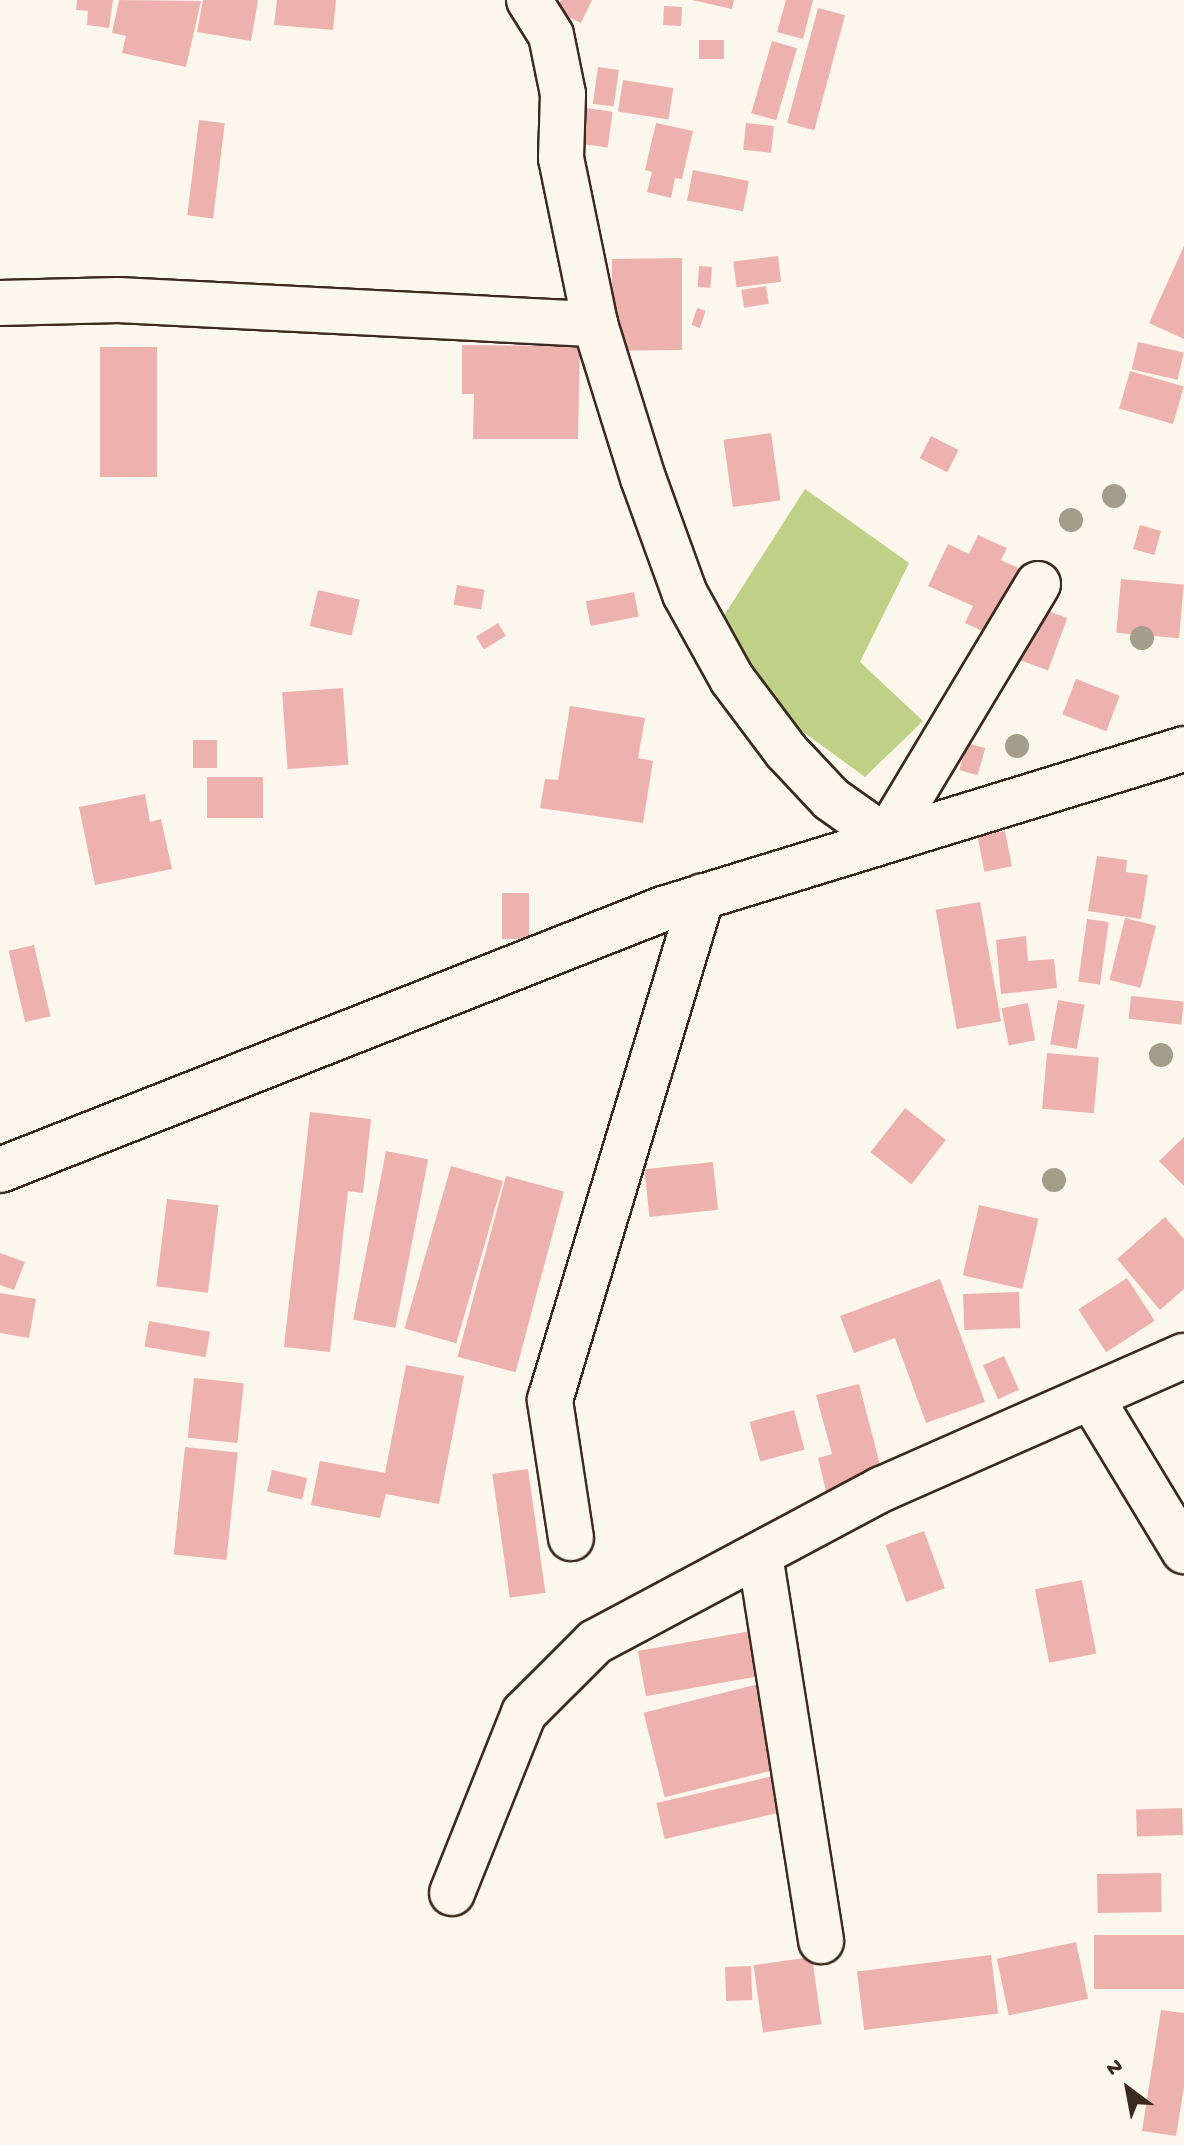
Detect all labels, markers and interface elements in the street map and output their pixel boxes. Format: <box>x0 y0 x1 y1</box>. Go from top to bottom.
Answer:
north arrow <box>1088 2049 1168 2129</box>
text: N <box>1102 2054 1128 2083</box>

